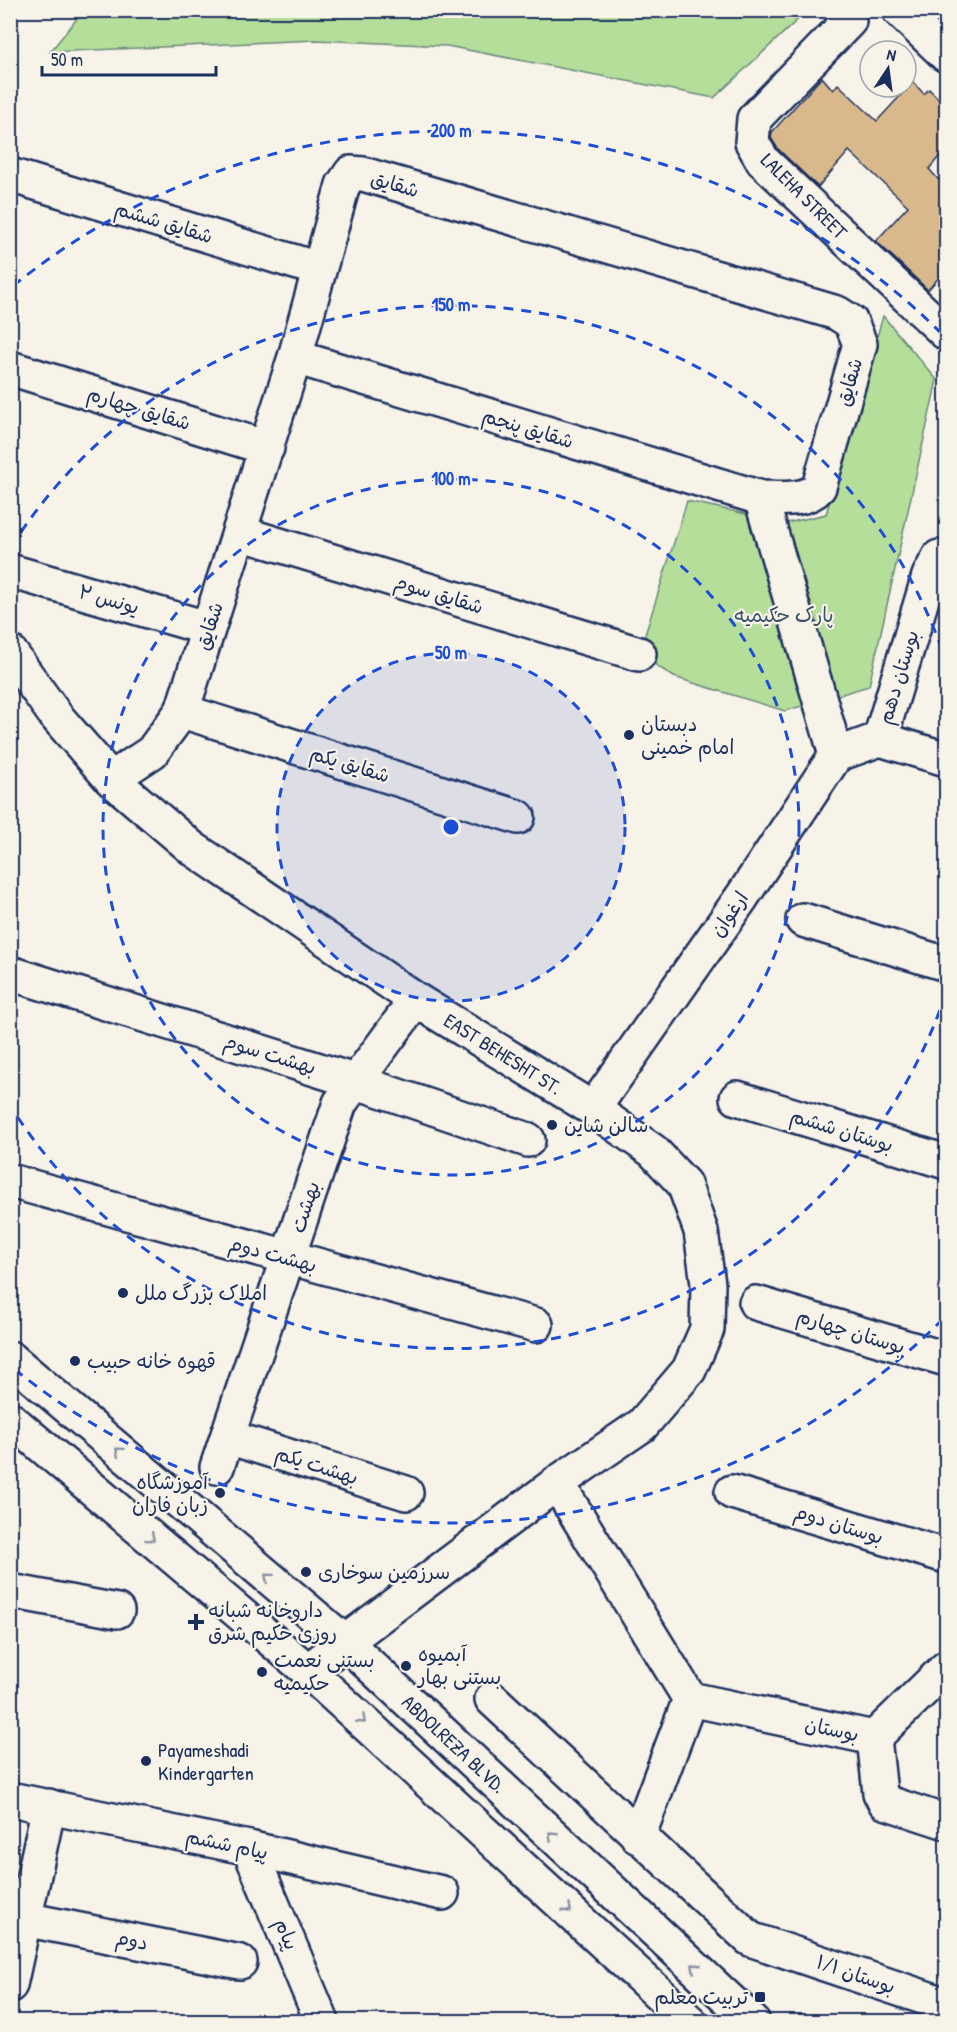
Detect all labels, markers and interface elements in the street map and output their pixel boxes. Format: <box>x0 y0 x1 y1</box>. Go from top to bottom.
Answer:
scale bar <box>42 39 216 77</box>
north arrow <box>858 39 918 99</box>
text: N <box>885 43 898 66</box>
text: 50 m <box>51 47 83 72</box>
text: 200 m <box>431 118 471 143</box>
street label: LALEHA STREET <box>755 147 854 245</box>
street label: شقایق <box>368 164 423 203</box>
street label: شقایق ششم <box>111 194 216 251</box>
text: 150 m <box>432 292 470 317</box>
street label: شقایق <box>829 354 868 409</box>
street label: شقایق چهارم <box>84 379 194 438</box>
street label: شقایق پنجم <box>479 401 577 456</box>
text: 100 m <box>431 466 471 491</box>
street label: شقایق سوم <box>390 567 487 623</box>
street label: یونس ۲ <box>76 577 143 620</box>
street label: شقایق <box>188 598 229 653</box>
park label: پارک حکیمیه <box>734 601 834 628</box>
street label: بوستان دهم <box>870 627 927 728</box>
text: 50 m <box>435 640 467 665</box>
place label: دبستان امام خمینی <box>641 710 734 762</box>
marker: دبستان امام خمینی <box>622 728 636 742</box>
street label: شقایق یکم <box>306 739 393 790</box>
centre of rings <box>441 817 461 837</box>
street label: ارغوان <box>703 885 754 942</box>
street label: EAST BEHESHT ST. <box>439 1007 567 1101</box>
street label: بهشت سوم <box>220 1027 320 1083</box>
street label: بوستان ششم <box>787 1101 897 1160</box>
place label: سالن شاین <box>564 1111 649 1138</box>
marker: سالن شاین <box>545 1118 559 1132</box>
street label: بهشت <box>284 1178 326 1236</box>
street label: بهشت دوم <box>225 1229 320 1281</box>
place label: املاک بزرگ ملل <box>135 1279 267 1306</box>
marker: املاک بزرگ ملل <box>116 1286 130 1300</box>
street label: بوستان چهارم <box>793 1301 909 1362</box>
place label: قهوه خانه حبیب <box>87 1347 216 1375</box>
marker: قهوه خانه حبیب <box>68 1354 82 1368</box>
street label: بهشت یکم <box>272 1438 362 1492</box>
one-way arrow <box>115 1447 126 1458</box>
place label: آموزشگاه زبان فاران <box>132 1468 209 1518</box>
marker: آموزشگاه زبان فاران <box>213 1486 227 1500</box>
street label: بوستان دوم <box>790 1497 887 1553</box>
one-way arrow <box>144 1530 155 1541</box>
place label: سرزمین سوخاری <box>318 1558 450 1585</box>
marker: سرزمین سوخاری <box>299 1565 313 1579</box>
one-way arrow <box>264 1573 275 1584</box>
place label: داروخانه شبانه روزی حکیم شرق <box>208 1596 337 1648</box>
marker: داروخانه شبانه روزی حکیم شرق <box>189 1615 203 1629</box>
place label: آبمیوه بستنی بهار <box>416 1640 501 1690</box>
place label: بستنی نعمت حکیمیه <box>274 1646 375 1696</box>
marker: آبمیوه بستنی بهار <box>399 1659 413 1673</box>
marker: بستنی نعمت حکیمیه <box>255 1665 269 1679</box>
street label: ABDOLREZA BLVD. <box>397 1688 512 1799</box>
street label: بوستان <box>803 1710 862 1747</box>
one-way arrow <box>356 1713 366 1724</box>
place label: Payameshadi Kindergarten <box>158 1736 254 1786</box>
marker: Payameshadi Kindergarten <box>139 1754 153 1768</box>
street label: پیام ششم <box>183 1822 271 1867</box>
one-way arrow <box>549 1831 559 1842</box>
one-way arrow <box>561 1902 572 1913</box>
street label: پیام <box>267 1914 306 1954</box>
street label: دوم <box>113 1923 151 1959</box>
street label: بوستان ۱/۱ <box>813 1947 899 2000</box>
one-way arrow <box>692 1964 703 1975</box>
place label: تربیت معلم <box>654 1983 748 2012</box>
marker: تربیت معلم <box>753 1990 767 2004</box>

